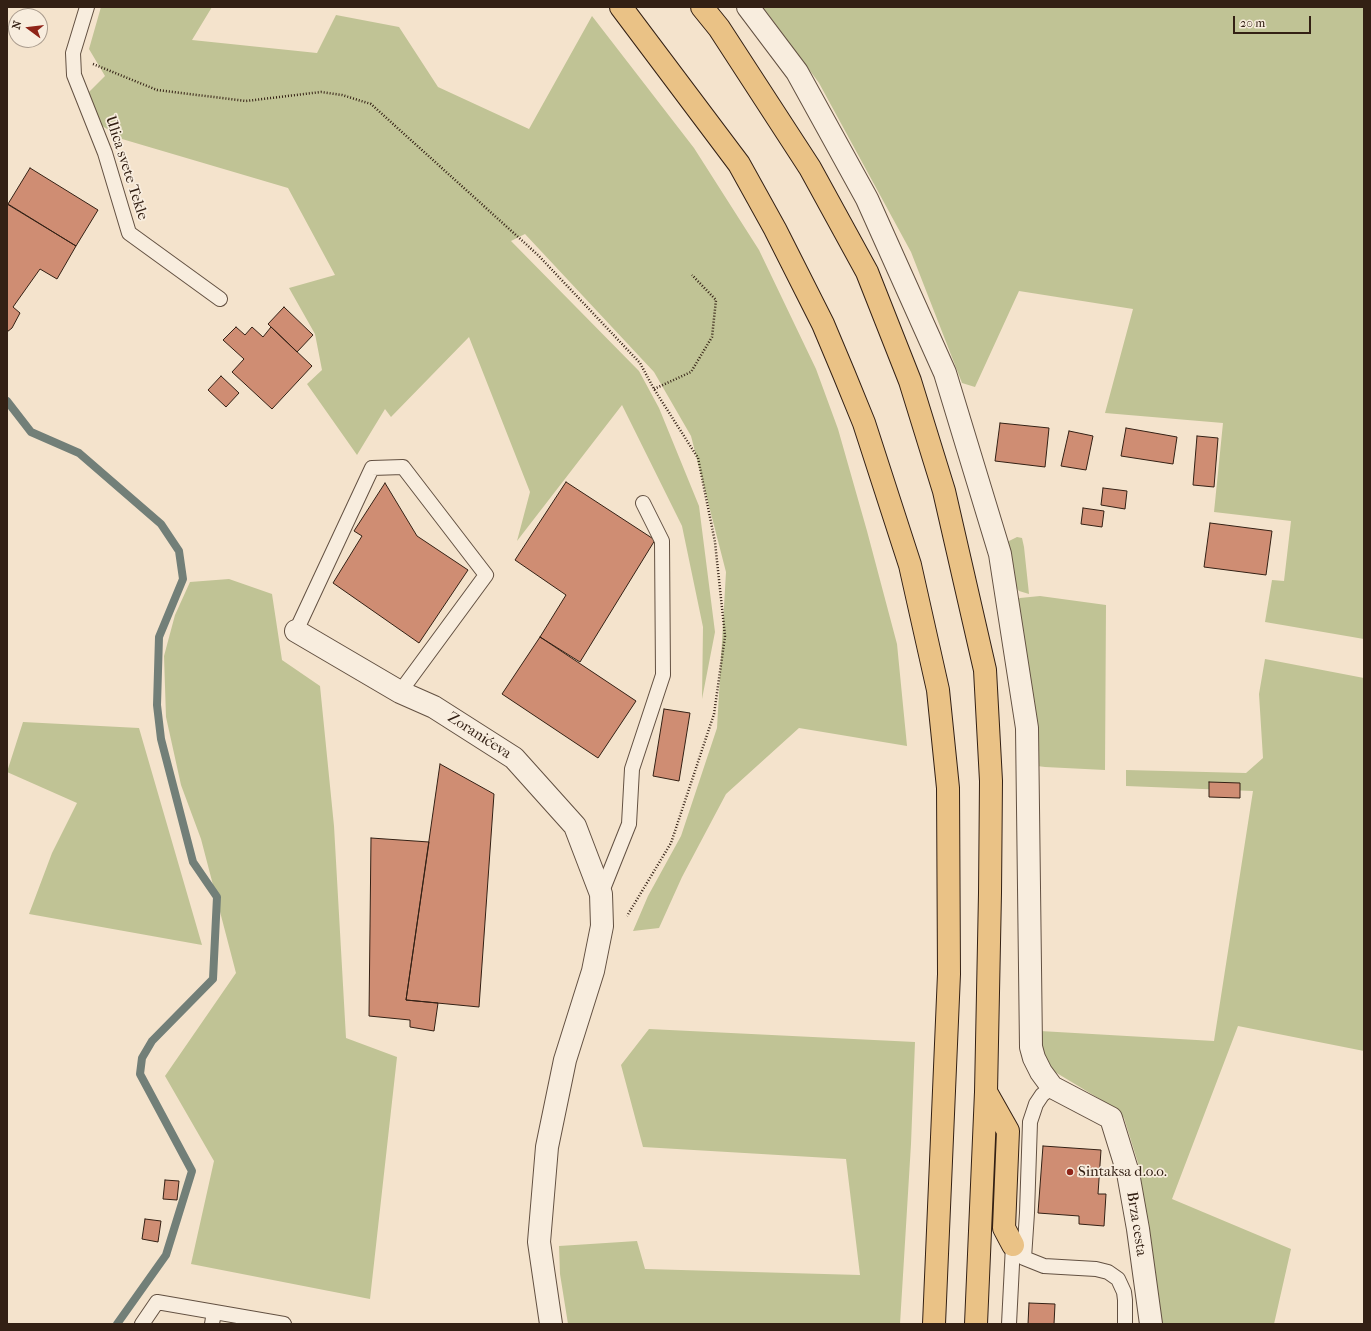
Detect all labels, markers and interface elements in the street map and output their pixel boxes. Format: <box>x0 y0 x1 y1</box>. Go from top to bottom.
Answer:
north arrow <box>8 8 48 48</box>
scale bar <box>1235 8 1313 34</box>
text: 20 m <box>1240 16 1265 30</box>
text: N <box>10 19 24 31</box>
street label: Ulica svete Tekle <box>101 114 151 222</box>
street label: Zoranićeva <box>444 709 514 763</box>
place label: Sintaksa d.o.o. <box>1078 1163 1167 1181</box>
marker: Sintaksa d.o.o. <box>1065 1167 1075 1177</box>
street label: Brza cesta <box>1122 1191 1150 1257</box>

